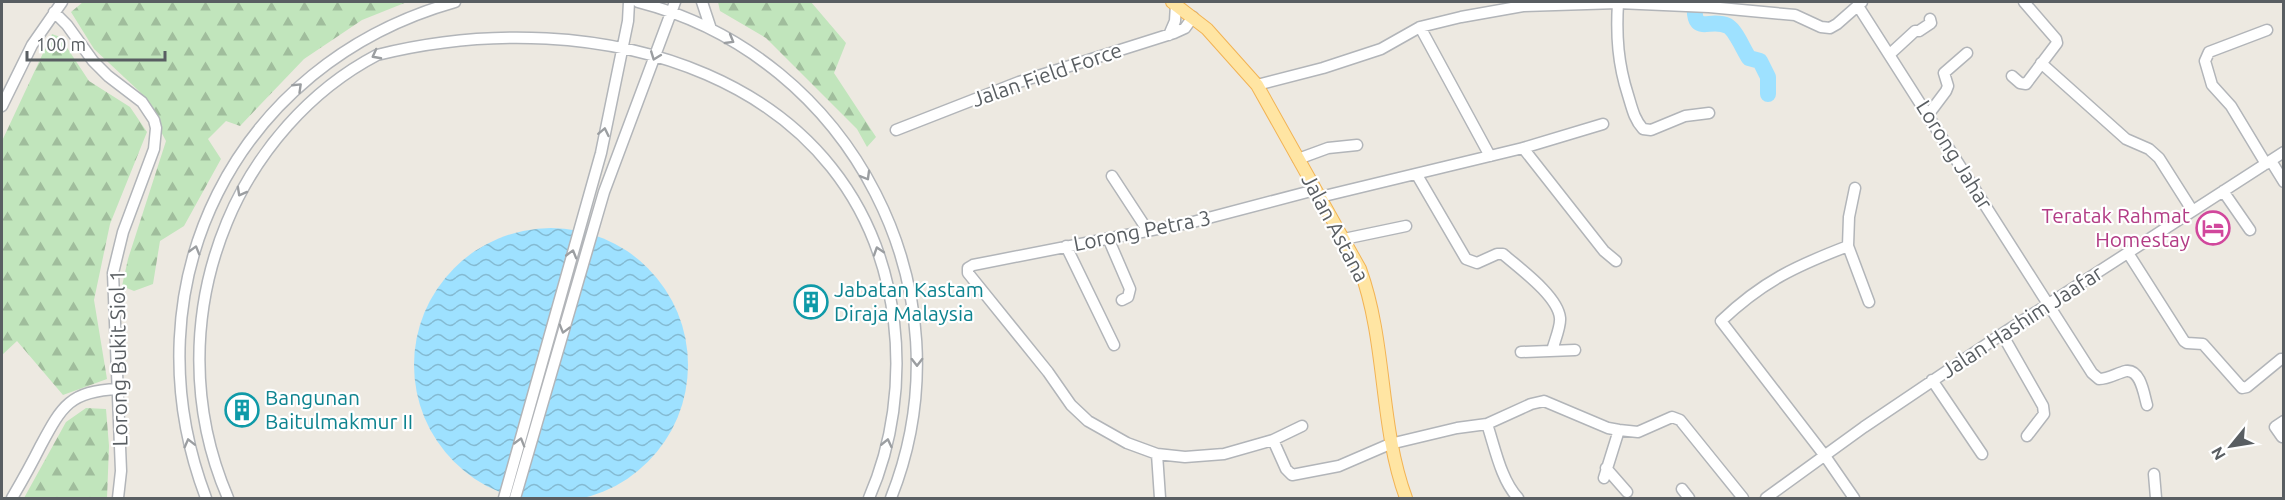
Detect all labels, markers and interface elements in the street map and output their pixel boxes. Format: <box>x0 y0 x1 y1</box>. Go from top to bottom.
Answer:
scale bar <box>27 24 165 62</box>
one-way arrow <box>724 33 734 44</box>
text: 100 m <box>36 34 86 54</box>
street label: Jalan Field Force <box>968 37 1125 111</box>
one-way arrow <box>372 48 383 59</box>
one-way arrow <box>650 50 662 61</box>
one-way arrow <box>291 83 301 94</box>
street label: Lorong Jahar <box>1912 96 1998 213</box>
one-way arrow <box>597 127 610 137</box>
street label: Jalan Astana <box>1297 169 1374 286</box>
one-way arrow <box>859 170 870 180</box>
one-way arrow <box>237 186 249 196</box>
place label: Teratak Rahmat Homestay <box>2042 203 2190 251</box>
street label: Lorong Petra 3 <box>1071 205 1213 255</box>
hotel icon: Teratak Rahmat Homestay <box>2195 210 2231 246</box>
one-way arrow <box>188 245 200 256</box>
one-way arrow <box>873 246 886 257</box>
one-way arrow <box>565 250 577 260</box>
street label: Jalan Hashim Jaafar <box>1936 260 2107 382</box>
street label: Lorong Bukit Siol 1 <box>104 269 132 447</box>
place label: Jabatan Kastam Diraja Malaysia <box>834 277 984 325</box>
building icon: Jabatan Kastam Diraja Malaysia <box>793 284 829 320</box>
one-way arrow <box>559 323 571 334</box>
one-way arrow <box>911 357 923 366</box>
place label: Bangunan Baitulmakmur II <box>265 385 413 433</box>
building icon: Bangunan Baitulmakmur II <box>224 392 260 428</box>
north arrow <box>2201 416 2261 476</box>
one-way arrow <box>512 437 525 447</box>
one-way arrow <box>184 438 197 448</box>
one-way arrow <box>880 438 893 448</box>
text: N <box>2207 444 2229 463</box>

